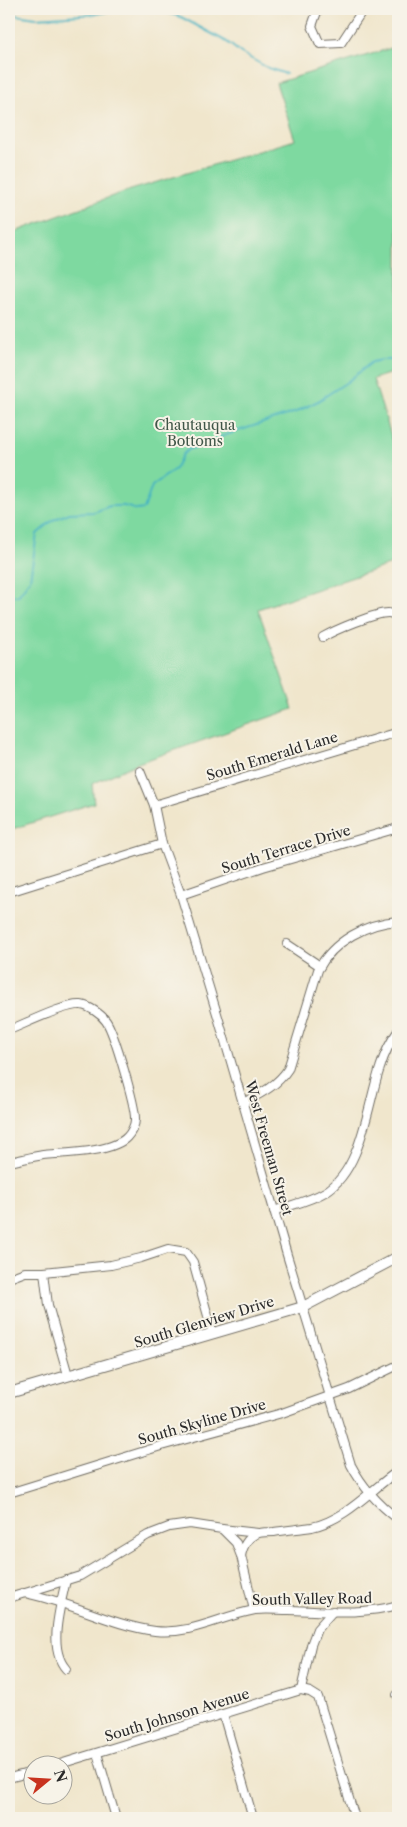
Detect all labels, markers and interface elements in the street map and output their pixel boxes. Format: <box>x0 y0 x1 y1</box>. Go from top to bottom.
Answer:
park label: Chautauqua Bottoms <box>155 416 236 450</box>
street label: South Emerald Lane <box>204 727 340 785</box>
street label: South Terrace Drive <box>219 821 353 877</box>
street label: West Freeman Street <box>241 1077 297 1218</box>
street label: South Glenview Drive <box>132 1292 276 1352</box>
street label: South Skyline Drive <box>136 1395 268 1449</box>
street label: South Valley Road <box>252 1589 373 1609</box>
street label: South Johnson Avenue <box>103 1684 252 1746</box>
north arrow <box>22 1754 72 1804</box>
text: N <box>50 1767 71 1785</box>

